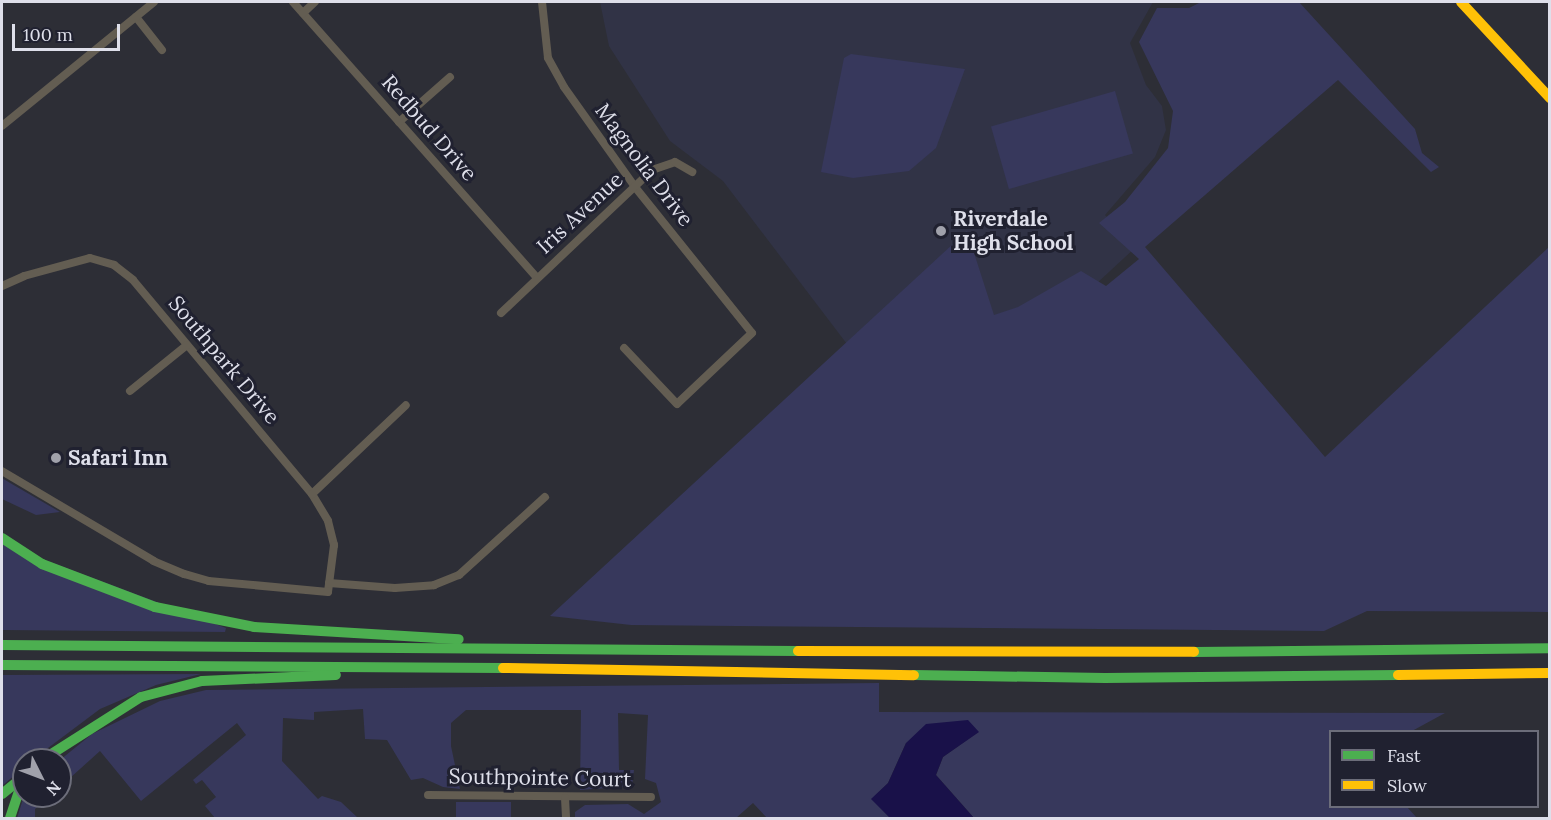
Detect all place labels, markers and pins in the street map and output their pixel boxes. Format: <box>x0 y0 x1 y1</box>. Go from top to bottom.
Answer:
place label: Riverdale High School <box>953 206 1073 256</box>
marker: Riverdale High School <box>934 224 948 238</box>
place label: Safari Inn <box>68 445 168 471</box>
marker: Safari Inn <box>49 451 63 465</box>

